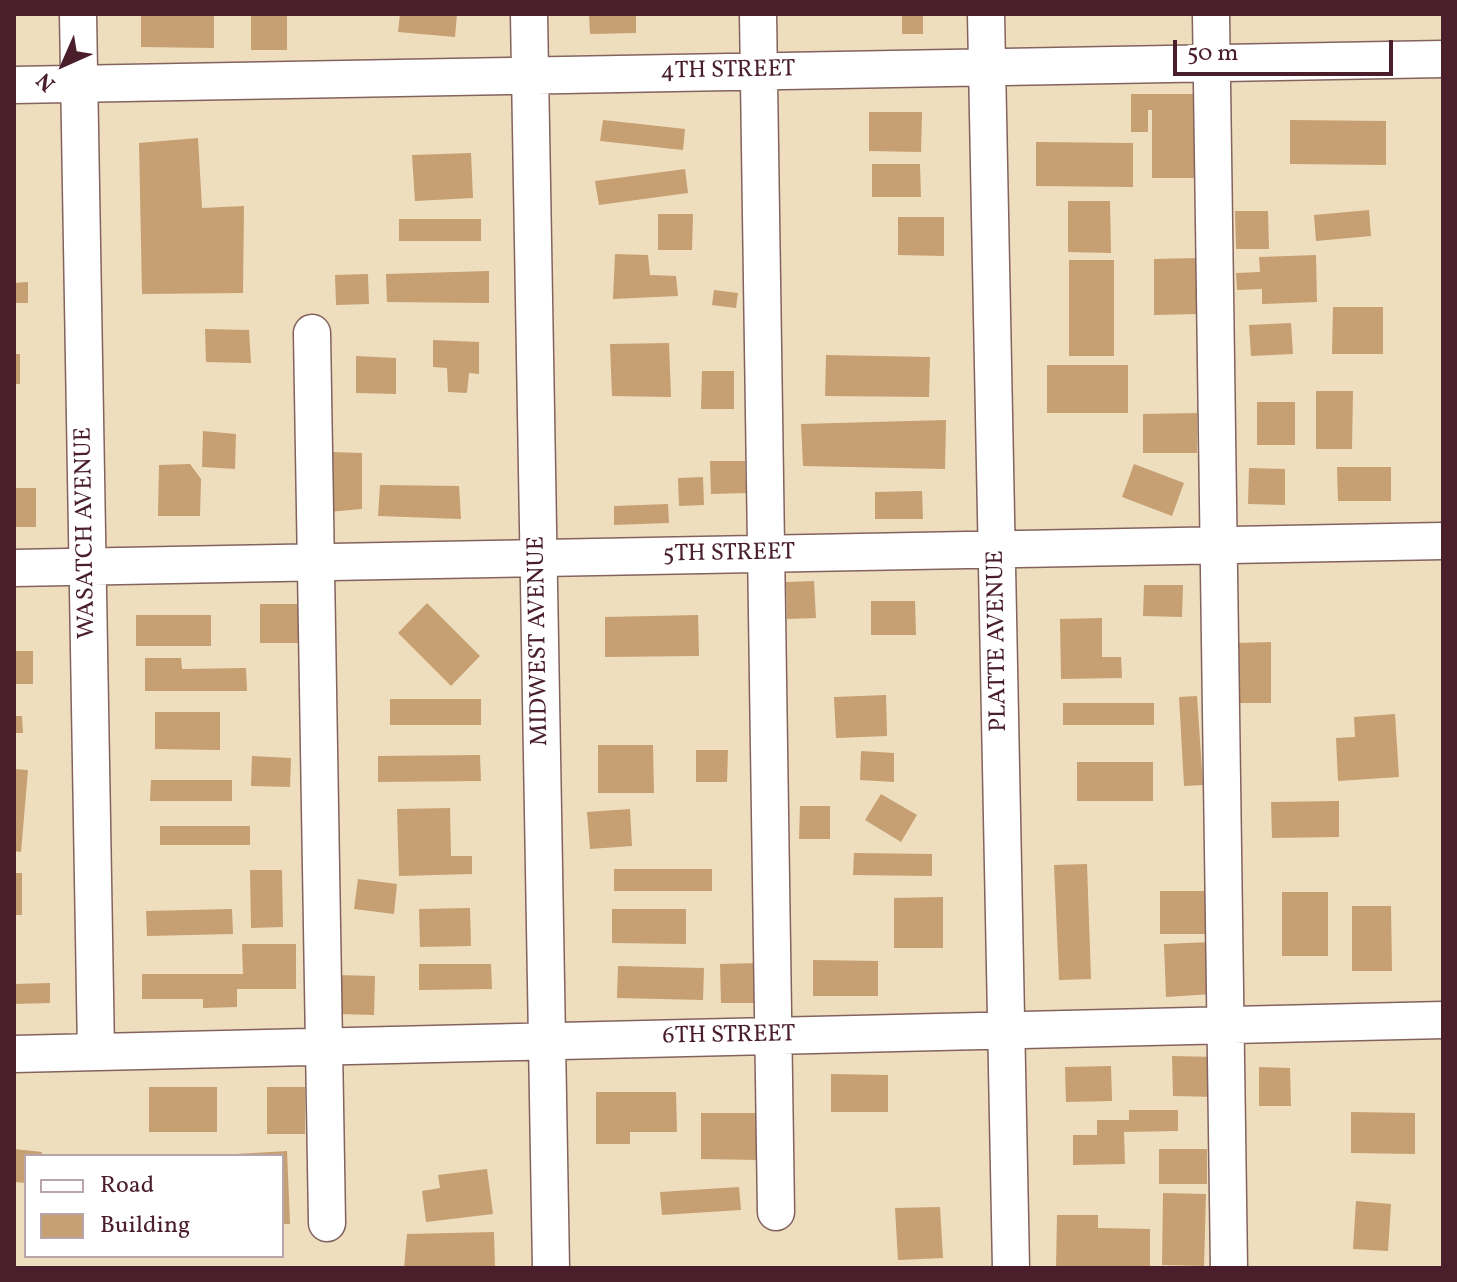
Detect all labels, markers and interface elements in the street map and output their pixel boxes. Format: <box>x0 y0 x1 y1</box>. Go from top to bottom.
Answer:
north arrow <box>24 24 104 104</box>
scale bar <box>1177 24 1397 74</box>
text: 50 m <box>1187 37 1239 71</box>
street label: 4TH STREET <box>660 56 796 88</box>
text: N <box>30 65 63 98</box>
street label: WASATCH AVENUE <box>71 427 103 639</box>
street label: MIDWEST AVENUE <box>524 536 556 746</box>
street label: 5TH STREET <box>663 539 795 571</box>
street label: PLATTE AVENUE <box>983 550 1015 732</box>
street label: 6TH STREET <box>662 1021 796 1053</box>
legend <box>24 1154 284 1258</box>
text: Road <box>100 1169 154 1203</box>
text: Building <box>100 1209 190 1243</box>

